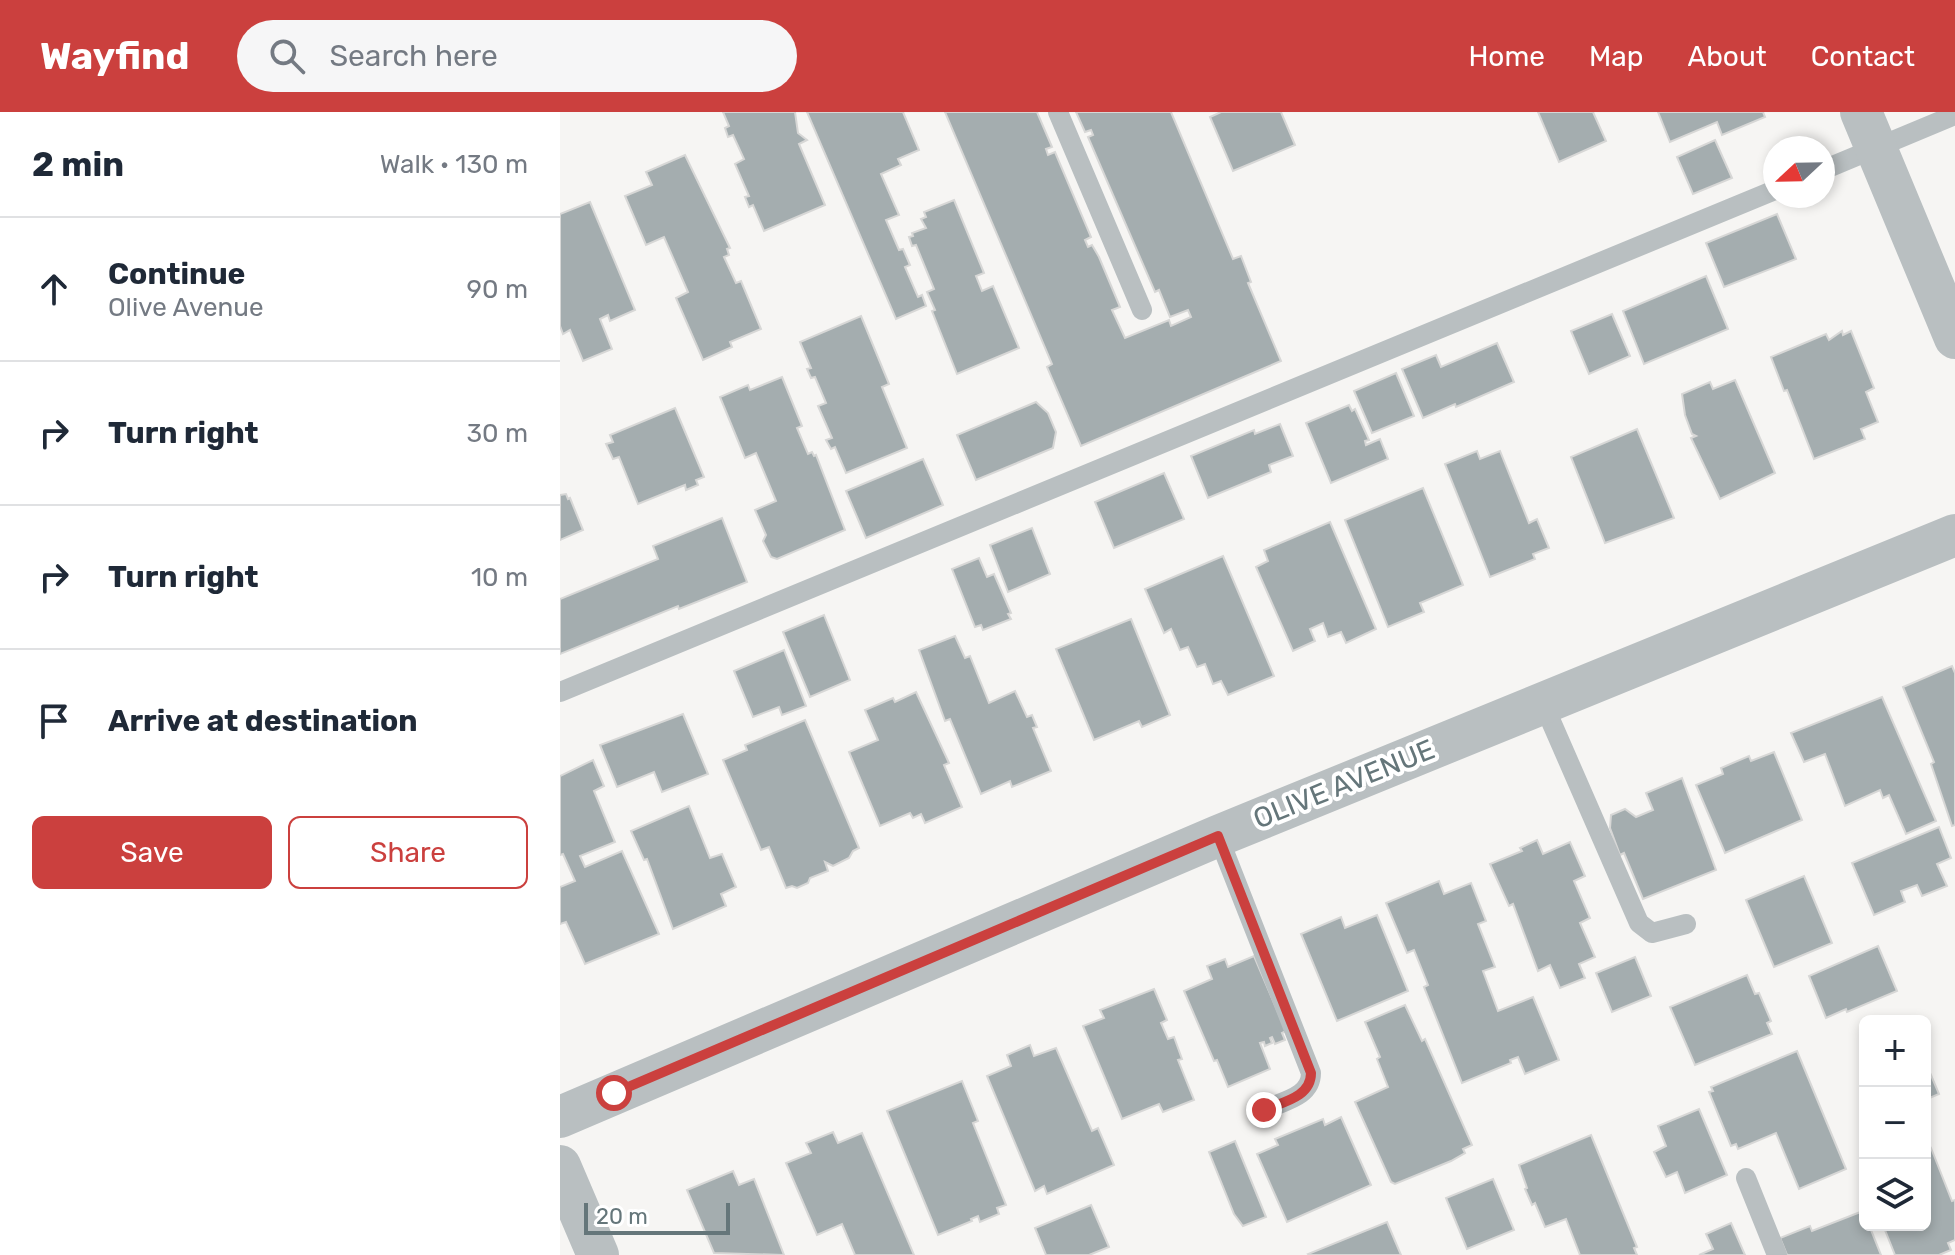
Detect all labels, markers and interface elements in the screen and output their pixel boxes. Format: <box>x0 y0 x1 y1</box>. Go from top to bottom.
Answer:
search box <box>237 20 797 92</box>
text: Wayfind <box>40 33 189 79</box>
icon: search <box>265 34 309 78</box>
text: Search here <box>329 38 498 74</box>
text: Home <box>1468 40 1545 73</box>
text: Map <box>1589 40 1643 73</box>
text: About <box>1687 40 1767 73</box>
text: Contact <box>1811 40 1915 73</box>
north arrow <box>1763 136 1835 208</box>
text: 2 min <box>32 144 124 185</box>
text: Walk · 130 m <box>380 149 528 180</box>
text: Continue <box>108 256 245 292</box>
icon: ahead <box>32 267 76 311</box>
text: 90 m <box>467 274 528 305</box>
text: Olive Avenue <box>108 292 263 323</box>
icon: right <box>32 411 76 455</box>
text: Turn right <box>108 415 259 451</box>
text: 30 m <box>466 418 528 449</box>
icon: right <box>32 555 76 599</box>
text: Turn right <box>108 559 259 595</box>
text: 10 m <box>471 562 528 593</box>
icon: arrive <box>32 699 76 743</box>
text: Arrive at destination <box>108 703 418 739</box>
street label: OLIVE AVENUE <box>1249 733 1439 835</box>
button: Save <box>32 816 272 889</box>
button: Share <box>288 816 528 889</box>
map controls <box>1859 1015 1931 1231</box>
button: + <box>1859 1015 1931 1087</box>
route start <box>596 1075 632 1111</box>
button: − <box>1859 1087 1931 1159</box>
route end <box>1246 1092 1282 1128</box>
button: layers <box>1859 1159 1931 1231</box>
scale bar <box>584 1199 730 1235</box>
text: 20 m <box>596 1203 648 1230</box>

